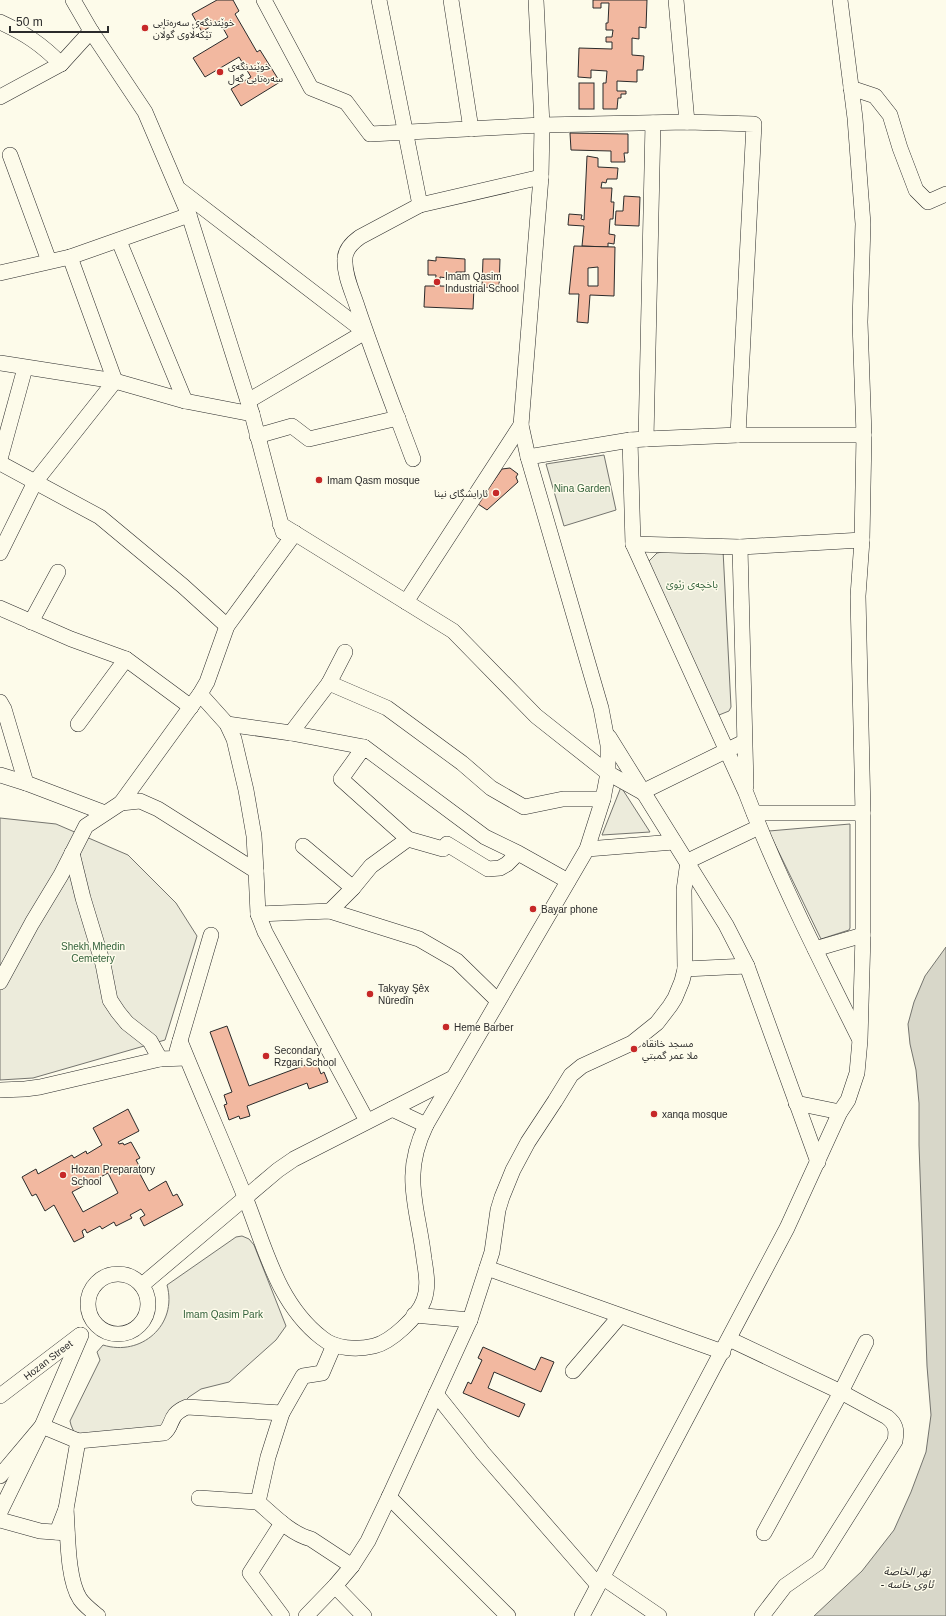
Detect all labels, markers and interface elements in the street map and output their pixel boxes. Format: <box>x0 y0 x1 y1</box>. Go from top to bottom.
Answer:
scale bar <box>10 8 108 34</box>
text: 50 m <box>16 15 43 29</box>
place label: خوێندنگەی سەرەتایی تێکەڵاوی گوڵان <box>153 17 235 41</box>
marker: خوێندنگەی سەرەتایی تێکەڵاوی گوڵان <box>140 23 150 33</box>
place label: خوێندنگەی سەرەتایی گەل <box>228 61 283 85</box>
marker: خوێندنگەی سەرەتایی گەل <box>215 67 225 77</box>
place label: Imam Qasim Industrial School <box>445 271 519 294</box>
marker: Imam Qasim Industrial School <box>432 277 442 287</box>
marker: Imam Qasm mosque <box>314 475 324 485</box>
place label: Imam Qasm mosque <box>327 475 420 486</box>
park label: Nina Garden <box>554 483 610 494</box>
place label: ئارایشگای نینا <box>434 488 488 500</box>
marker: ئارایشگای نینا <box>491 488 501 498</box>
park label: باخچەی زێوێ <box>666 579 718 591</box>
marker: Bayar phone <box>528 904 538 914</box>
place label: Bayar phone <box>541 904 598 915</box>
park label: Shekh Mhedin Cemetery <box>61 941 125 964</box>
place label: Takyay Şêx Nûredîn <box>378 983 429 1006</box>
marker: Takyay Şêx Nûredîn <box>365 989 375 999</box>
marker: Heme Barber <box>441 1022 451 1032</box>
place label: Heme Barber <box>454 1022 514 1033</box>
place label: مسجد خانقاه ملا عمر گمبتي <box>642 1038 698 1063</box>
marker: مسجد خانقاه ملا عمر گمبتي <box>629 1044 639 1054</box>
place label: Secondary Rzgari School <box>274 1045 336 1068</box>
marker: Secondary Rzgari School <box>261 1051 271 1061</box>
marker: xanqa mosque <box>649 1109 659 1119</box>
place label: xanqa mosque <box>662 1109 728 1120</box>
place label: Hozan Preparatory School <box>71 1164 155 1187</box>
marker: Hozan Preparatory School <box>58 1170 68 1180</box>
park label: Imam Qasim Park <box>183 1309 264 1320</box>
street label: Hozan Street <box>21 1338 75 1382</box>
water label: نهر الخاصة - ئاوی خاسە <box>881 1565 935 1591</box>

